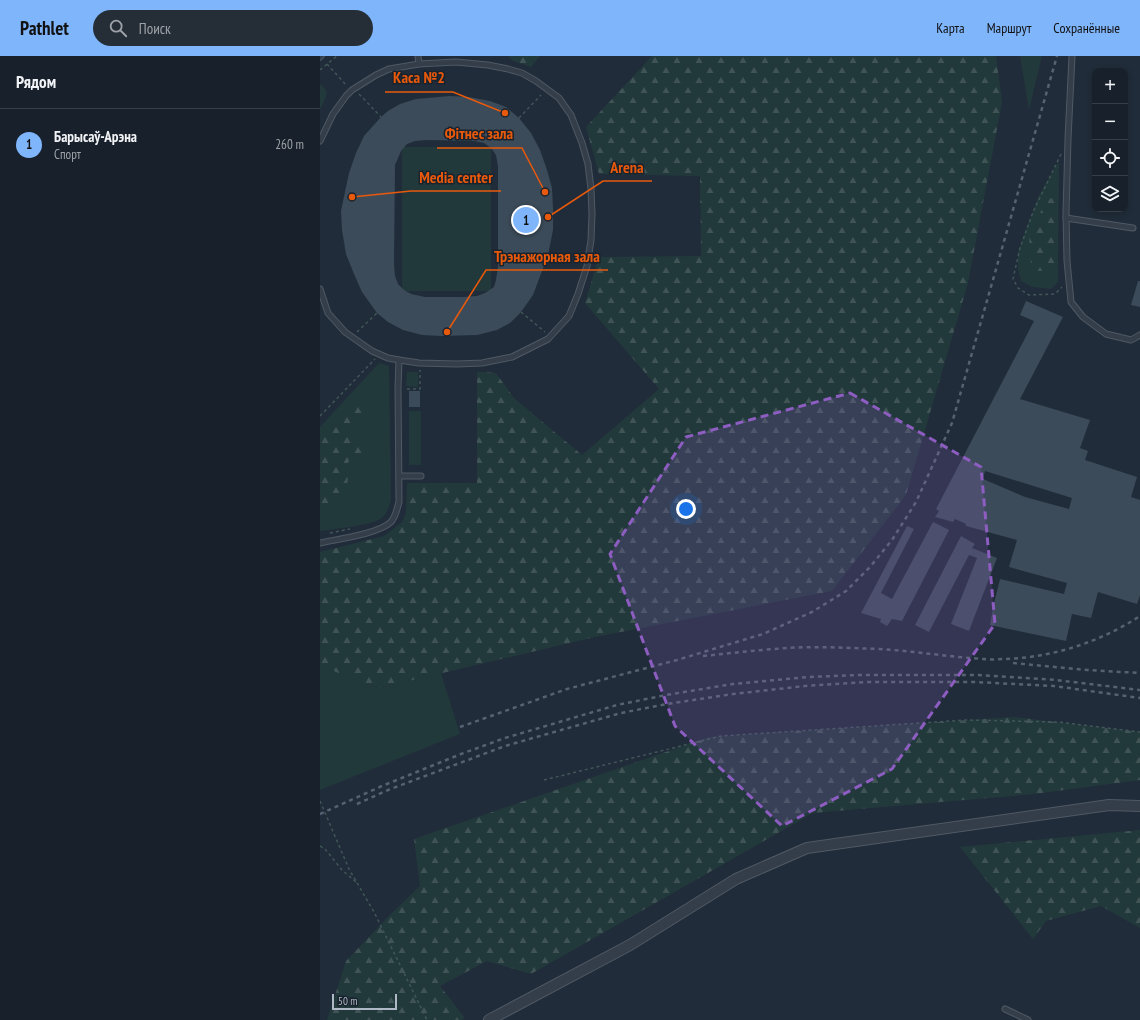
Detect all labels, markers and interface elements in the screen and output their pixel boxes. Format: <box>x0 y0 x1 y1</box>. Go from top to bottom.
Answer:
search box <box>93 10 373 46</box>
text: Pathlet <box>20 16 69 40</box>
icon: search <box>107 17 129 39</box>
text: Поиск <box>139 19 171 38</box>
text: Карта <box>936 19 965 37</box>
text: Маршрут <box>987 19 1031 37</box>
text: Сохранённые <box>1053 19 1120 37</box>
callout: Каса №2 <box>385 64 453 92</box>
text: Каса №2 <box>393 67 445 87</box>
map controls <box>1092 68 1128 212</box>
button: + <box>1092 68 1128 104</box>
text: Рядом <box>16 71 56 93</box>
button: − <box>1092 104 1128 140</box>
callout: Фітнес зала <box>437 120 522 148</box>
text: Фітнес зала <box>445 123 514 143</box>
text: Барысаў-Арэна <box>54 127 137 146</box>
text: 1 <box>26 136 32 153</box>
text: 260 m <box>275 136 304 153</box>
button: locate <box>1092 140 1128 176</box>
text: Спорт <box>54 146 81 163</box>
callout: Arena <box>603 153 652 181</box>
text: Arena <box>609 157 644 177</box>
callout: Media center <box>411 163 501 191</box>
text: Media center <box>419 167 493 187</box>
button: layers <box>1092 176 1128 212</box>
pin: 1 <box>513 205 539 235</box>
callout: Трэнажорная зала <box>486 242 608 270</box>
text: Трэнажорная зала <box>494 246 600 266</box>
your location <box>676 499 696 519</box>
scale bar <box>332 992 397 1011</box>
text: 50 m <box>338 994 357 1008</box>

